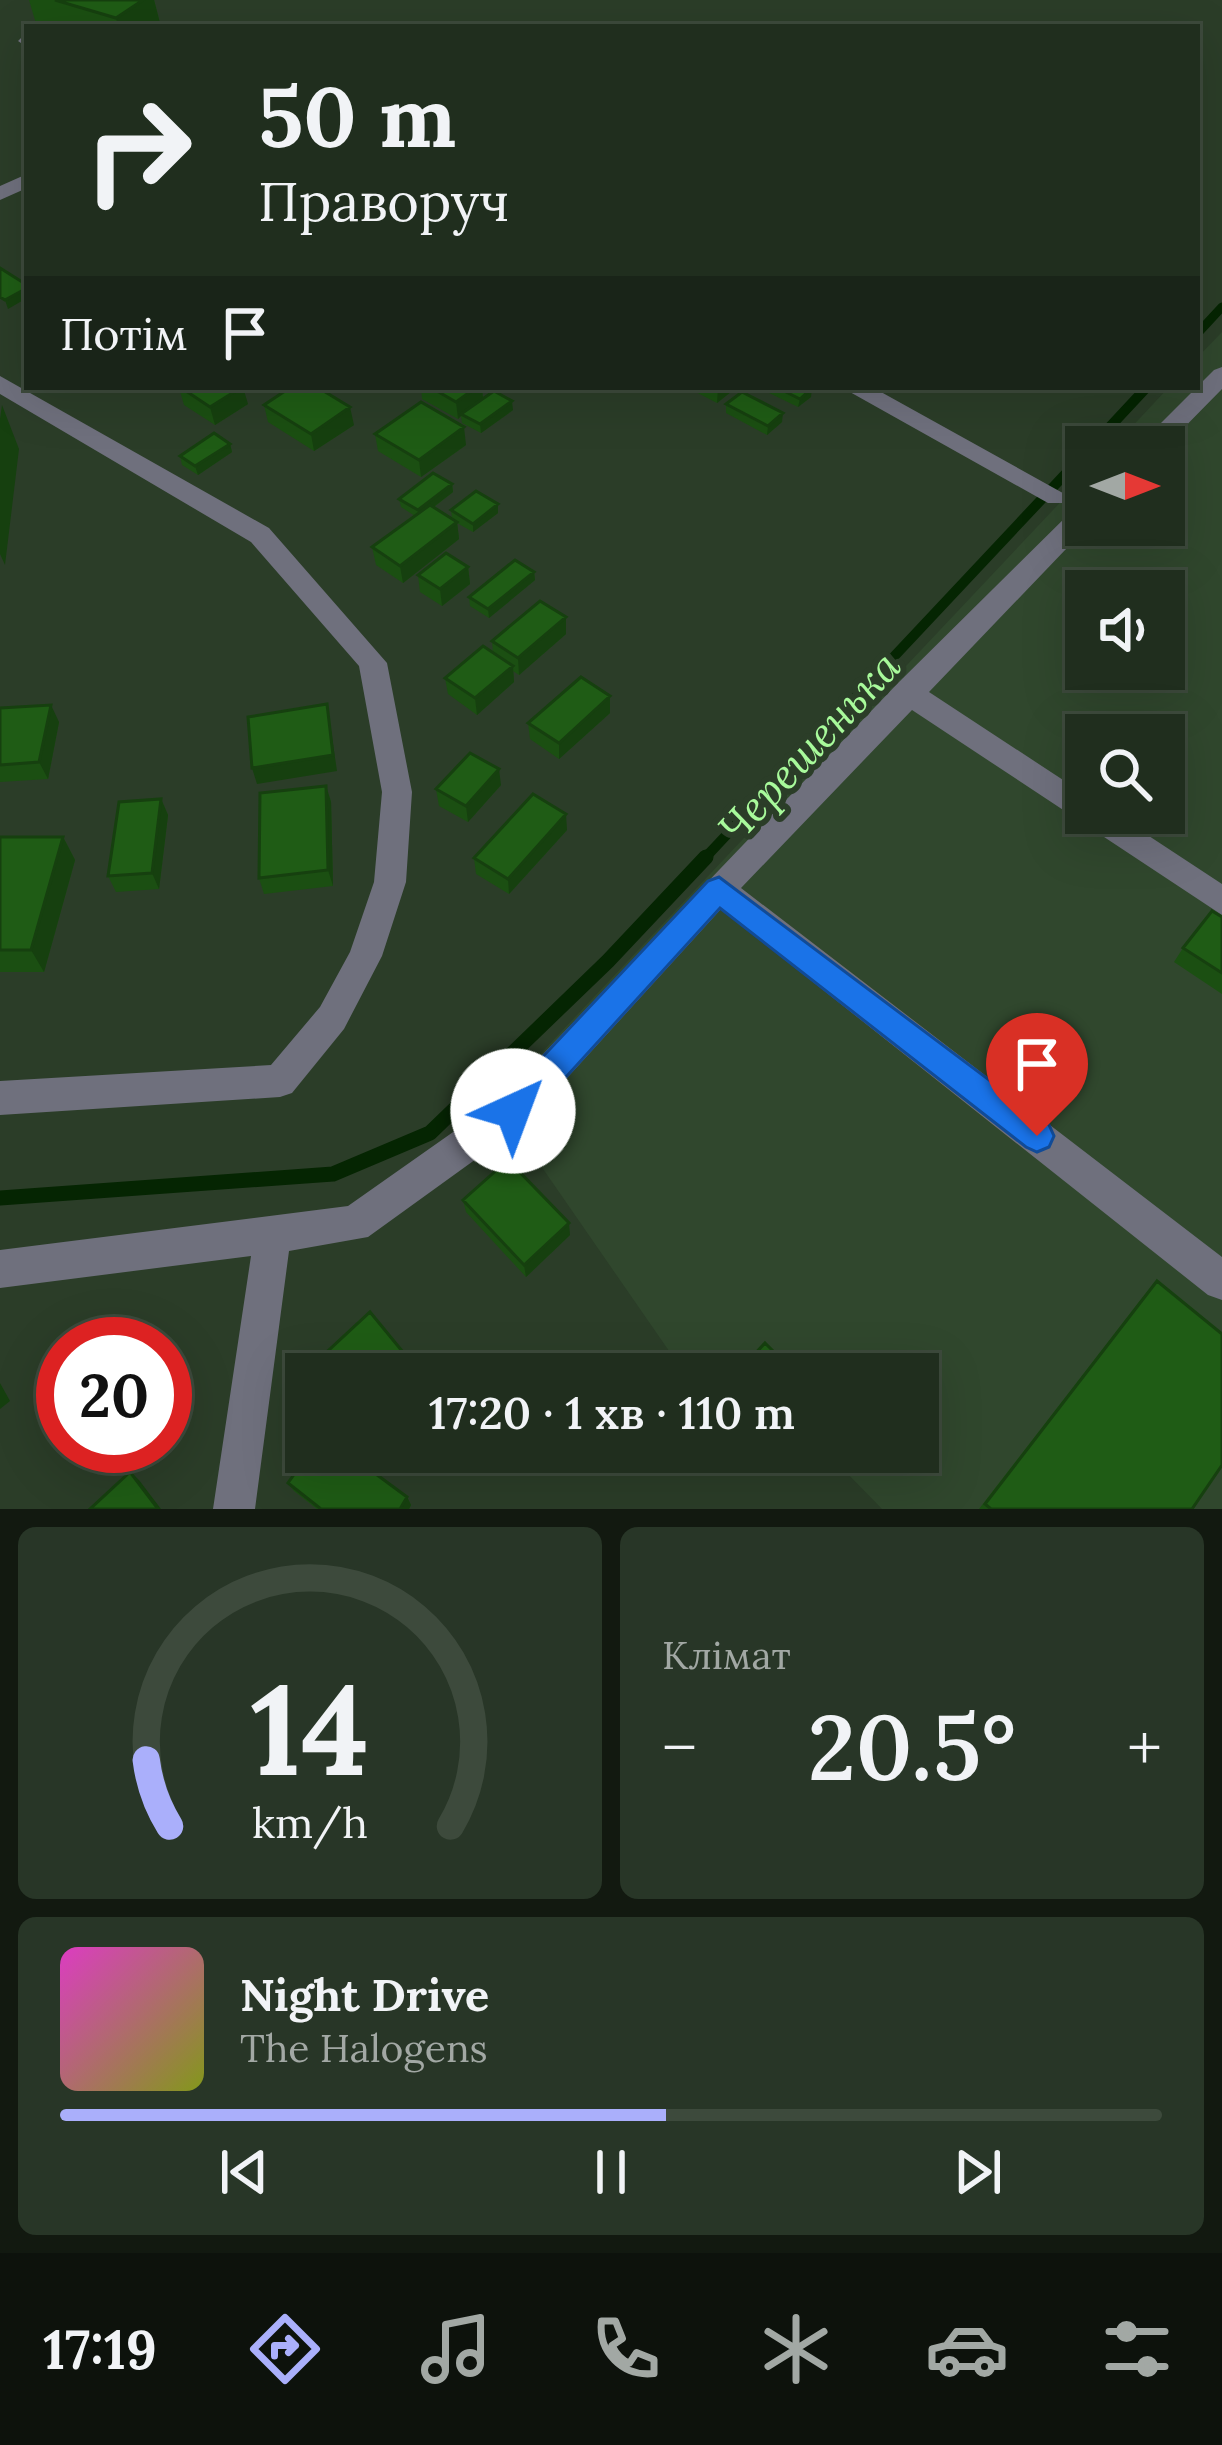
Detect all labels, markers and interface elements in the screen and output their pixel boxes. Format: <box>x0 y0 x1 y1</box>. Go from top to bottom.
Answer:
text: 50 m <box>258 62 456 170</box>
icon: right <box>60 72 216 228</box>
text: Праворуч <box>258 167 509 236</box>
icon: arrive <box>212 300 278 366</box>
text: Потім <box>60 305 188 362</box>
north arrow <box>1065 426 1185 546</box>
map controls <box>1065 426 1185 834</box>
button: sound <box>1065 570 1185 690</box>
water label: Черешенька <box>707 639 912 854</box>
button: search <box>1065 714 1185 834</box>
pin <box>986 1013 1088 1136</box>
icon: arrive <box>1004 1031 1070 1097</box>
position arrow <box>450 1048 576 1174</box>
speed limit sign: 20 <box>36 1317 192 1473</box>
text: 17:20 · 1 хв · 110 m <box>429 1384 795 1441</box>
text: Клімат <box>662 1630 791 1680</box>
text: 14 <box>251 1649 369 1809</box>
text: 20.5° <box>808 1689 1016 1805</box>
text: − <box>662 1705 697 1789</box>
text: + <box>1127 1705 1162 1789</box>
text: km/h <box>252 1795 368 1850</box>
text: Night Drive <box>240 1966 489 2023</box>
text: The Halogens <box>240 2023 488 2073</box>
icon: previous <box>211 2139 277 2205</box>
icon: pause <box>578 2139 644 2205</box>
icon: next <box>945 2139 1011 2205</box>
icon: directions <box>243 2307 327 2391</box>
icon: music <box>414 2307 498 2391</box>
icon: phone <box>584 2307 668 2391</box>
icon: climate <box>754 2307 838 2391</box>
icon: car <box>925 2307 1009 2391</box>
icon: filters <box>1095 2307 1179 2391</box>
text: 17:19 <box>43 2315 157 2384</box>

